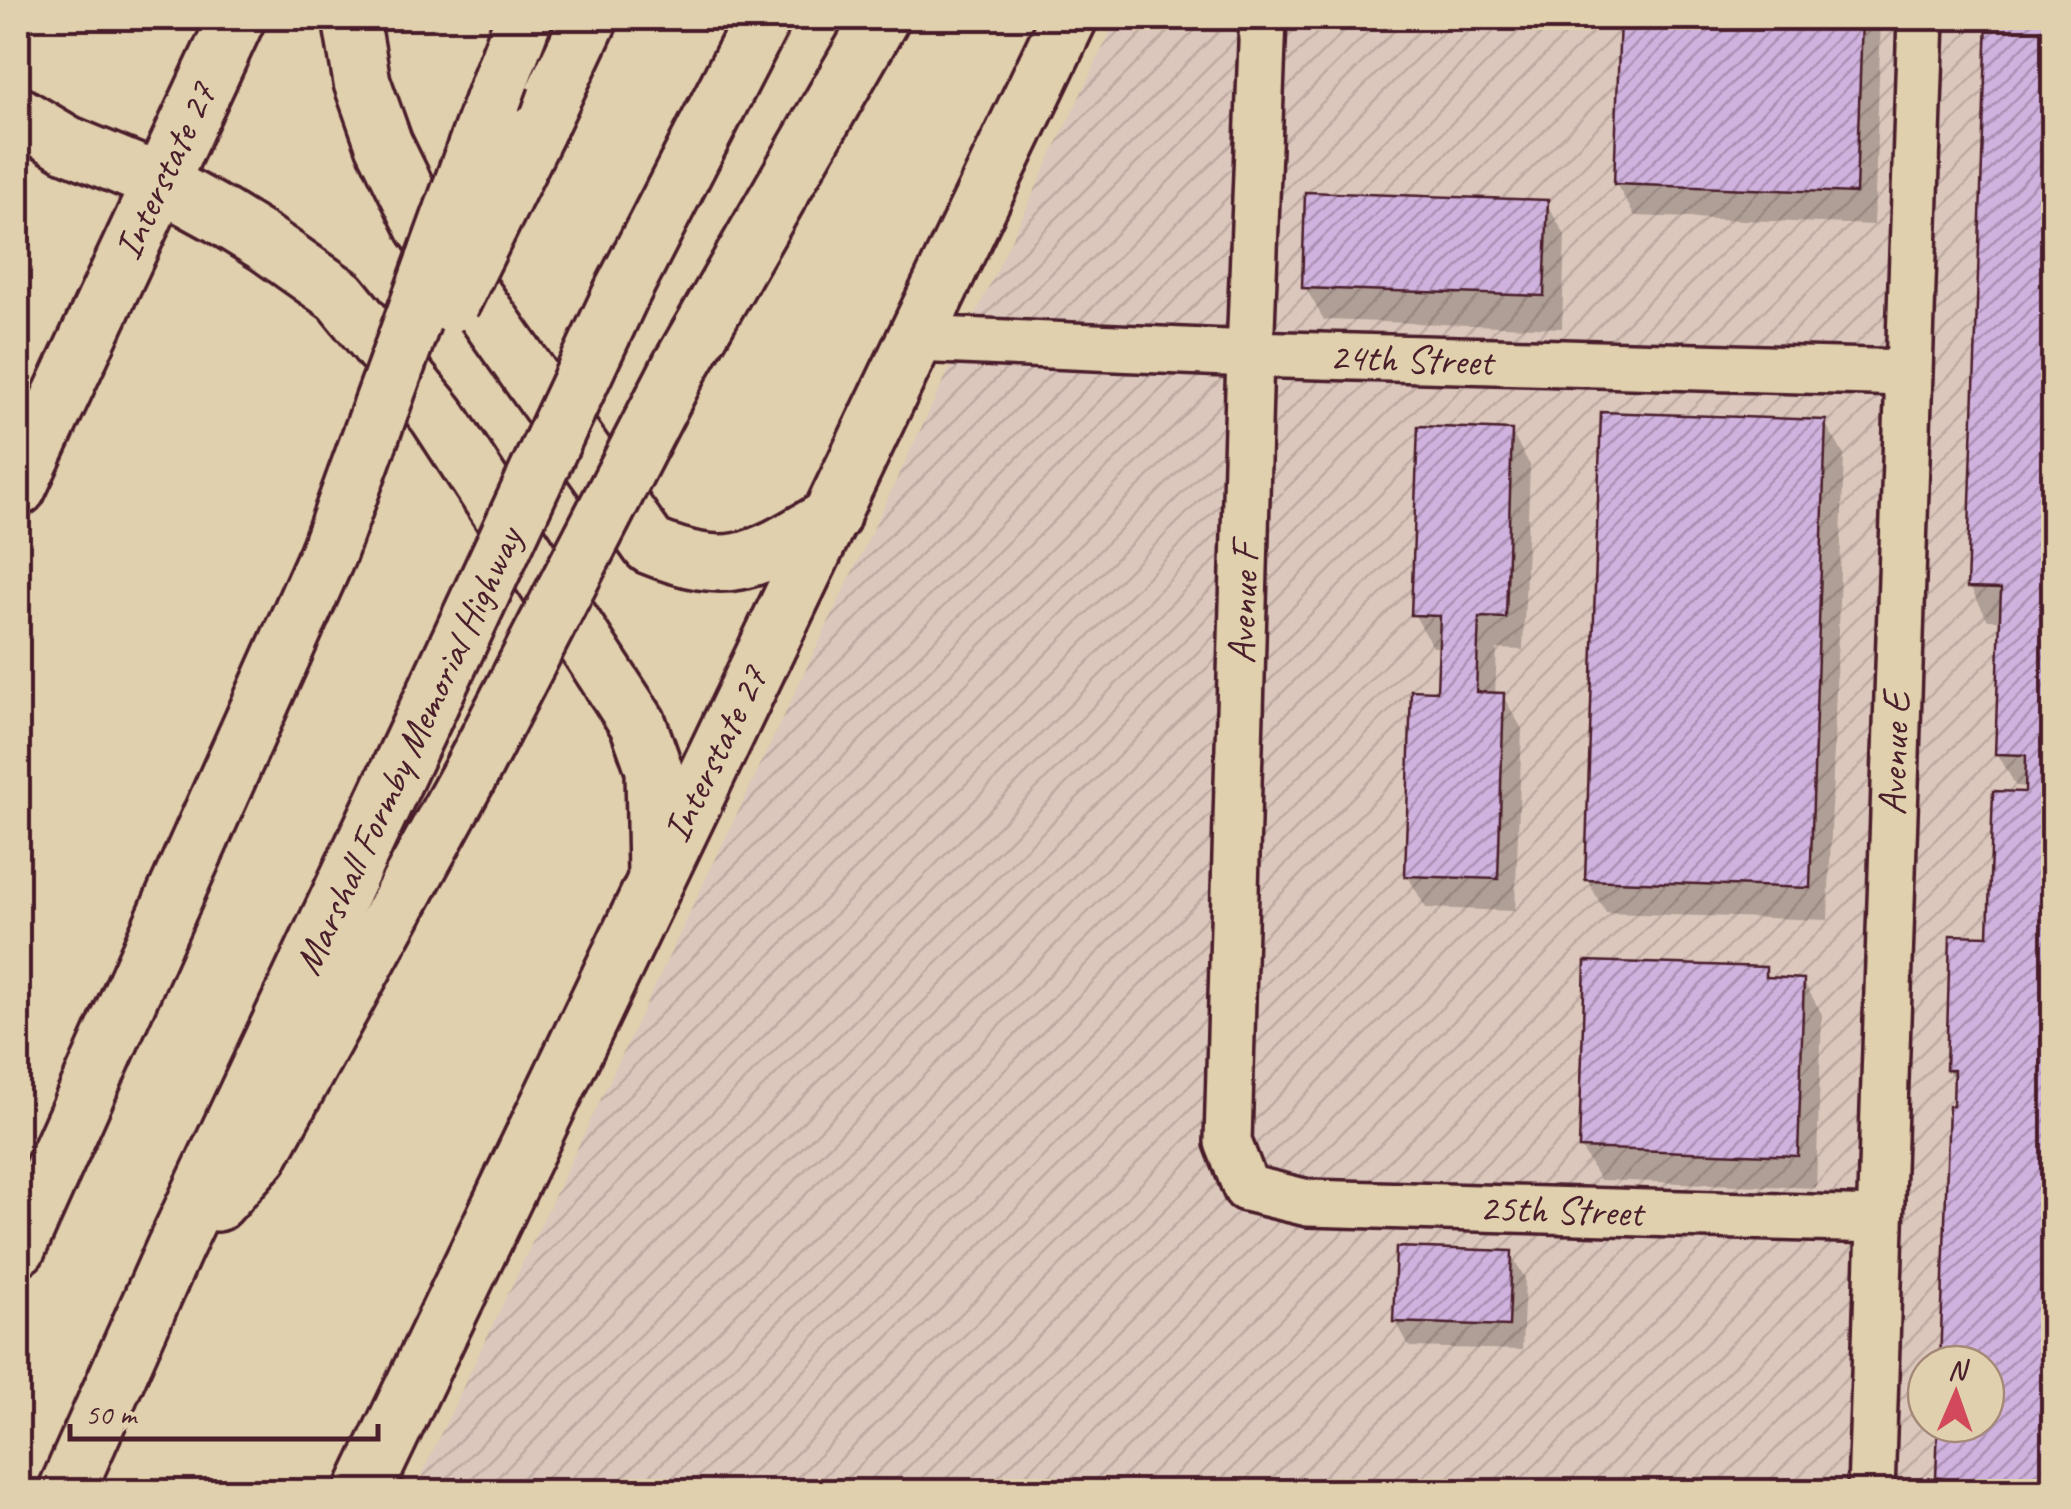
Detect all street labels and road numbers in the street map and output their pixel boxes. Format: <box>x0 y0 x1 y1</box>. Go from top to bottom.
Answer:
street label: Interstate 27 <box>102 73 228 267</box>
street label: 24th Street <box>1328 331 1497 387</box>
street label: Marshall Formby Memorial Highway <box>282 516 535 982</box>
street label: Avenue F <box>1216 535 1270 665</box>
street label: Interstate 27 <box>651 656 780 850</box>
street label: Avenue E <box>1867 687 1921 816</box>
street label: 25th Street <box>1478 1182 1647 1238</box>

